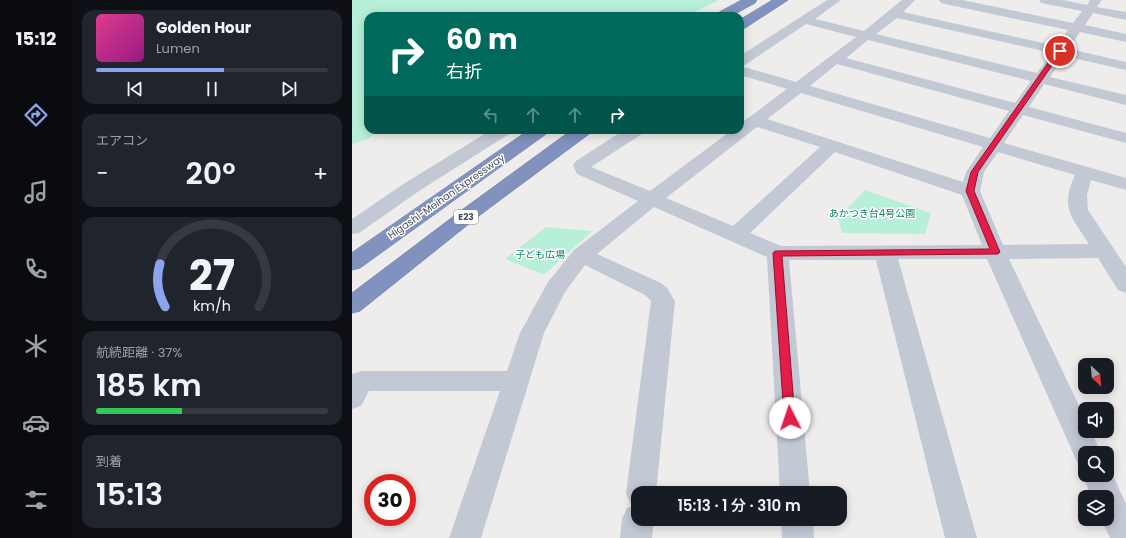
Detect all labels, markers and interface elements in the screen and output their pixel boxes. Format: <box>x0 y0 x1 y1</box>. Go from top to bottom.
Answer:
text: Golden Hour <box>156 17 251 38</box>
text: 60 m <box>446 20 518 59</box>
text: 15:12 <box>16 26 56 51</box>
icon: right <box>380 28 432 80</box>
pin <box>1043 34 1077 68</box>
text: Lumen <box>156 39 200 58</box>
icon: arrive <box>1049 40 1071 62</box>
text: 右折 <box>446 59 482 84</box>
icon: previous <box>124 78 146 100</box>
icon: pause <box>201 78 223 100</box>
icon: next <box>278 78 300 100</box>
icon: directions <box>22 101 50 129</box>
icon: left <box>480 104 502 126</box>
icon: ahead <box>522 104 544 126</box>
icon: ahead <box>564 104 586 126</box>
icon: right <box>606 104 628 126</box>
text: エアコン <box>96 131 148 150</box>
street label: Higashi-Meihan Expressway <box>385 150 508 243</box>
text: 20° <box>186 152 236 195</box>
text: − <box>96 158 108 189</box>
text: + <box>313 158 328 189</box>
icon: music <box>22 178 50 206</box>
park label: あかつき台4号公園 <box>829 206 915 221</box>
road number: E23 <box>454 210 478 224</box>
text: 27 <box>189 246 235 305</box>
park label: 子ども広場 <box>515 247 565 262</box>
icon: phone <box>22 255 50 283</box>
text: km/h <box>193 296 231 316</box>
icon: climate <box>22 332 50 360</box>
text: 航続距離 · 37% <box>96 343 182 362</box>
north arrow <box>1078 358 1114 394</box>
map controls <box>1078 358 1114 526</box>
text: 185 km <box>96 364 202 407</box>
position arrow <box>769 397 811 439</box>
button: sound <box>1078 402 1114 438</box>
icon: car <box>22 409 50 437</box>
button: search <box>1078 446 1114 482</box>
text: 到着 <box>96 452 122 471</box>
text: 15:13 <box>96 473 163 516</box>
speed limit sign: 30 <box>364 474 416 526</box>
icon: filters <box>22 486 50 514</box>
button: layers <box>1078 490 1114 526</box>
text: 15:13 · 1 分 · 310 m <box>677 495 801 516</box>

